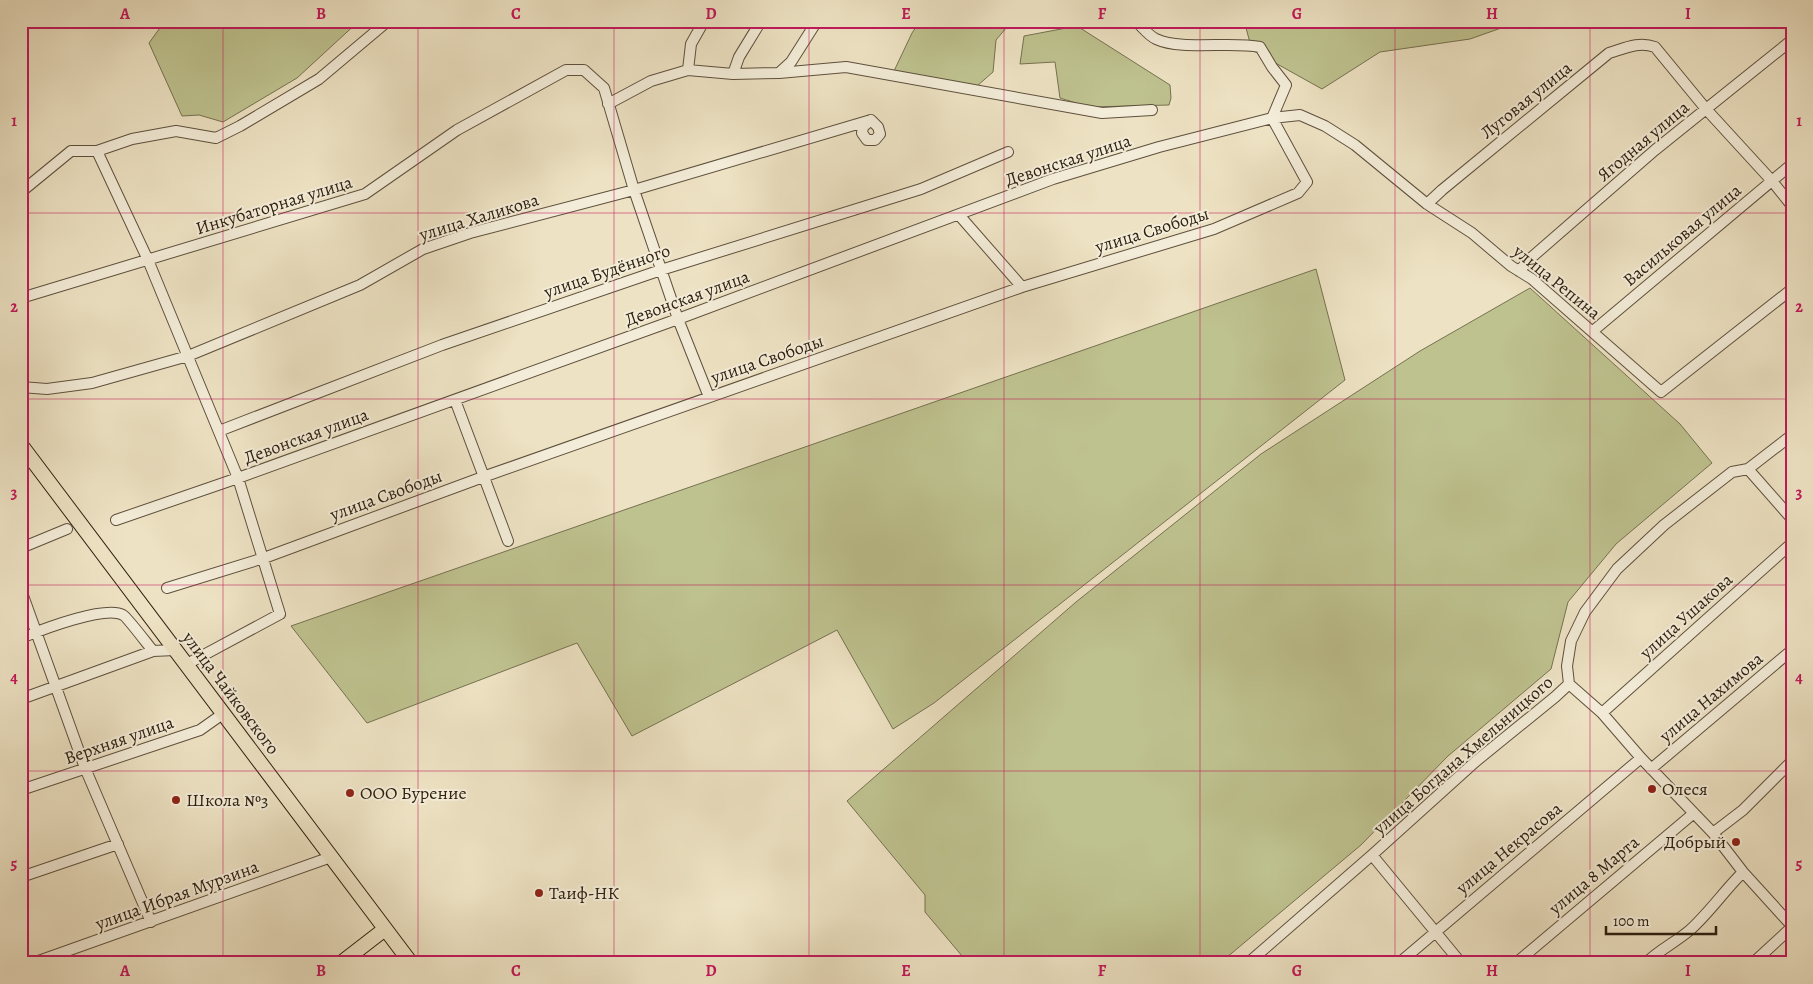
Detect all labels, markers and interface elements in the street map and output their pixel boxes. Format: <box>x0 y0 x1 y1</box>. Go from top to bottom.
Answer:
text: A <box>119 3 131 25</box>
text: B <box>316 3 326 25</box>
text: C <box>511 3 521 25</box>
text: D <box>705 3 717 25</box>
text: E <box>901 3 911 25</box>
text: F <box>1098 3 1107 25</box>
text: G <box>1292 3 1302 25</box>
text: H <box>1486 3 1498 25</box>
text: I <box>1685 3 1691 25</box>
street label: Луговая улица <box>1475 55 1577 144</box>
street label: Ягодная улица <box>1592 95 1695 187</box>
text: 1 <box>11 110 17 132</box>
text: 1 <box>1796 110 1802 132</box>
street label: Девонская улица <box>1002 128 1135 192</box>
street label: Инкубаторная улица <box>193 170 356 240</box>
street label: Васильковая улица <box>1618 178 1747 292</box>
street label: улица Халикова <box>415 187 542 247</box>
street label: улица Свободы <box>1091 201 1212 259</box>
street label: улица Будённого <box>540 238 673 304</box>
street label: улица Репина <box>1507 239 1606 325</box>
street label: Девонская улица <box>621 264 753 332</box>
text: 2 <box>10 296 18 318</box>
text: 2 <box>1795 296 1803 318</box>
street label: улица Свободы <box>707 329 826 390</box>
street label: Девонская улица <box>240 402 372 470</box>
street label: улица Свободы <box>326 464 445 527</box>
text: 3 <box>11 482 18 504</box>
text: 3 <box>1796 482 1803 504</box>
street label: улица Ушакова <box>1634 567 1738 665</box>
street label: улица Чайковского <box>176 626 285 759</box>
street label: улица Нахимова <box>1653 646 1768 748</box>
text: 4 <box>10 667 18 689</box>
text: 4 <box>1795 667 1803 689</box>
street label: улица Богдана Хмельницкого <box>1367 670 1558 840</box>
street label: Верхняя улица <box>61 710 178 770</box>
place label: Олеся <box>1662 777 1708 801</box>
place label: ООО Бурение <box>360 781 467 805</box>
marker: Олеся <box>1646 783 1658 795</box>
marker: ООО Бурение <box>344 787 356 799</box>
place label: Школа №3 <box>186 788 269 812</box>
marker: Школа №3 <box>170 794 182 806</box>
street label: улица Некрасова <box>1450 796 1568 900</box>
street label: улица 8 Марта <box>1543 830 1645 920</box>
place label: Добрый <box>1664 830 1726 854</box>
marker: Добрый <box>1730 836 1742 848</box>
text: 5 <box>11 853 18 875</box>
text: 5 <box>1796 853 1803 875</box>
street label: улица Ибрая Мурзина <box>91 854 263 936</box>
place label: Таиф-НК <box>549 881 620 905</box>
marker: Таиф-НК <box>533 887 545 899</box>
scale bar <box>1606 904 1716 936</box>
text: 100 m <box>1613 911 1650 931</box>
text: A <box>119 960 131 982</box>
text: B <box>316 960 326 982</box>
text: C <box>511 960 521 982</box>
text: D <box>705 960 717 982</box>
text: E <box>901 960 911 982</box>
text: F <box>1098 960 1107 982</box>
text: G <box>1292 960 1302 982</box>
text: H <box>1486 960 1498 982</box>
text: I <box>1685 960 1691 982</box>

